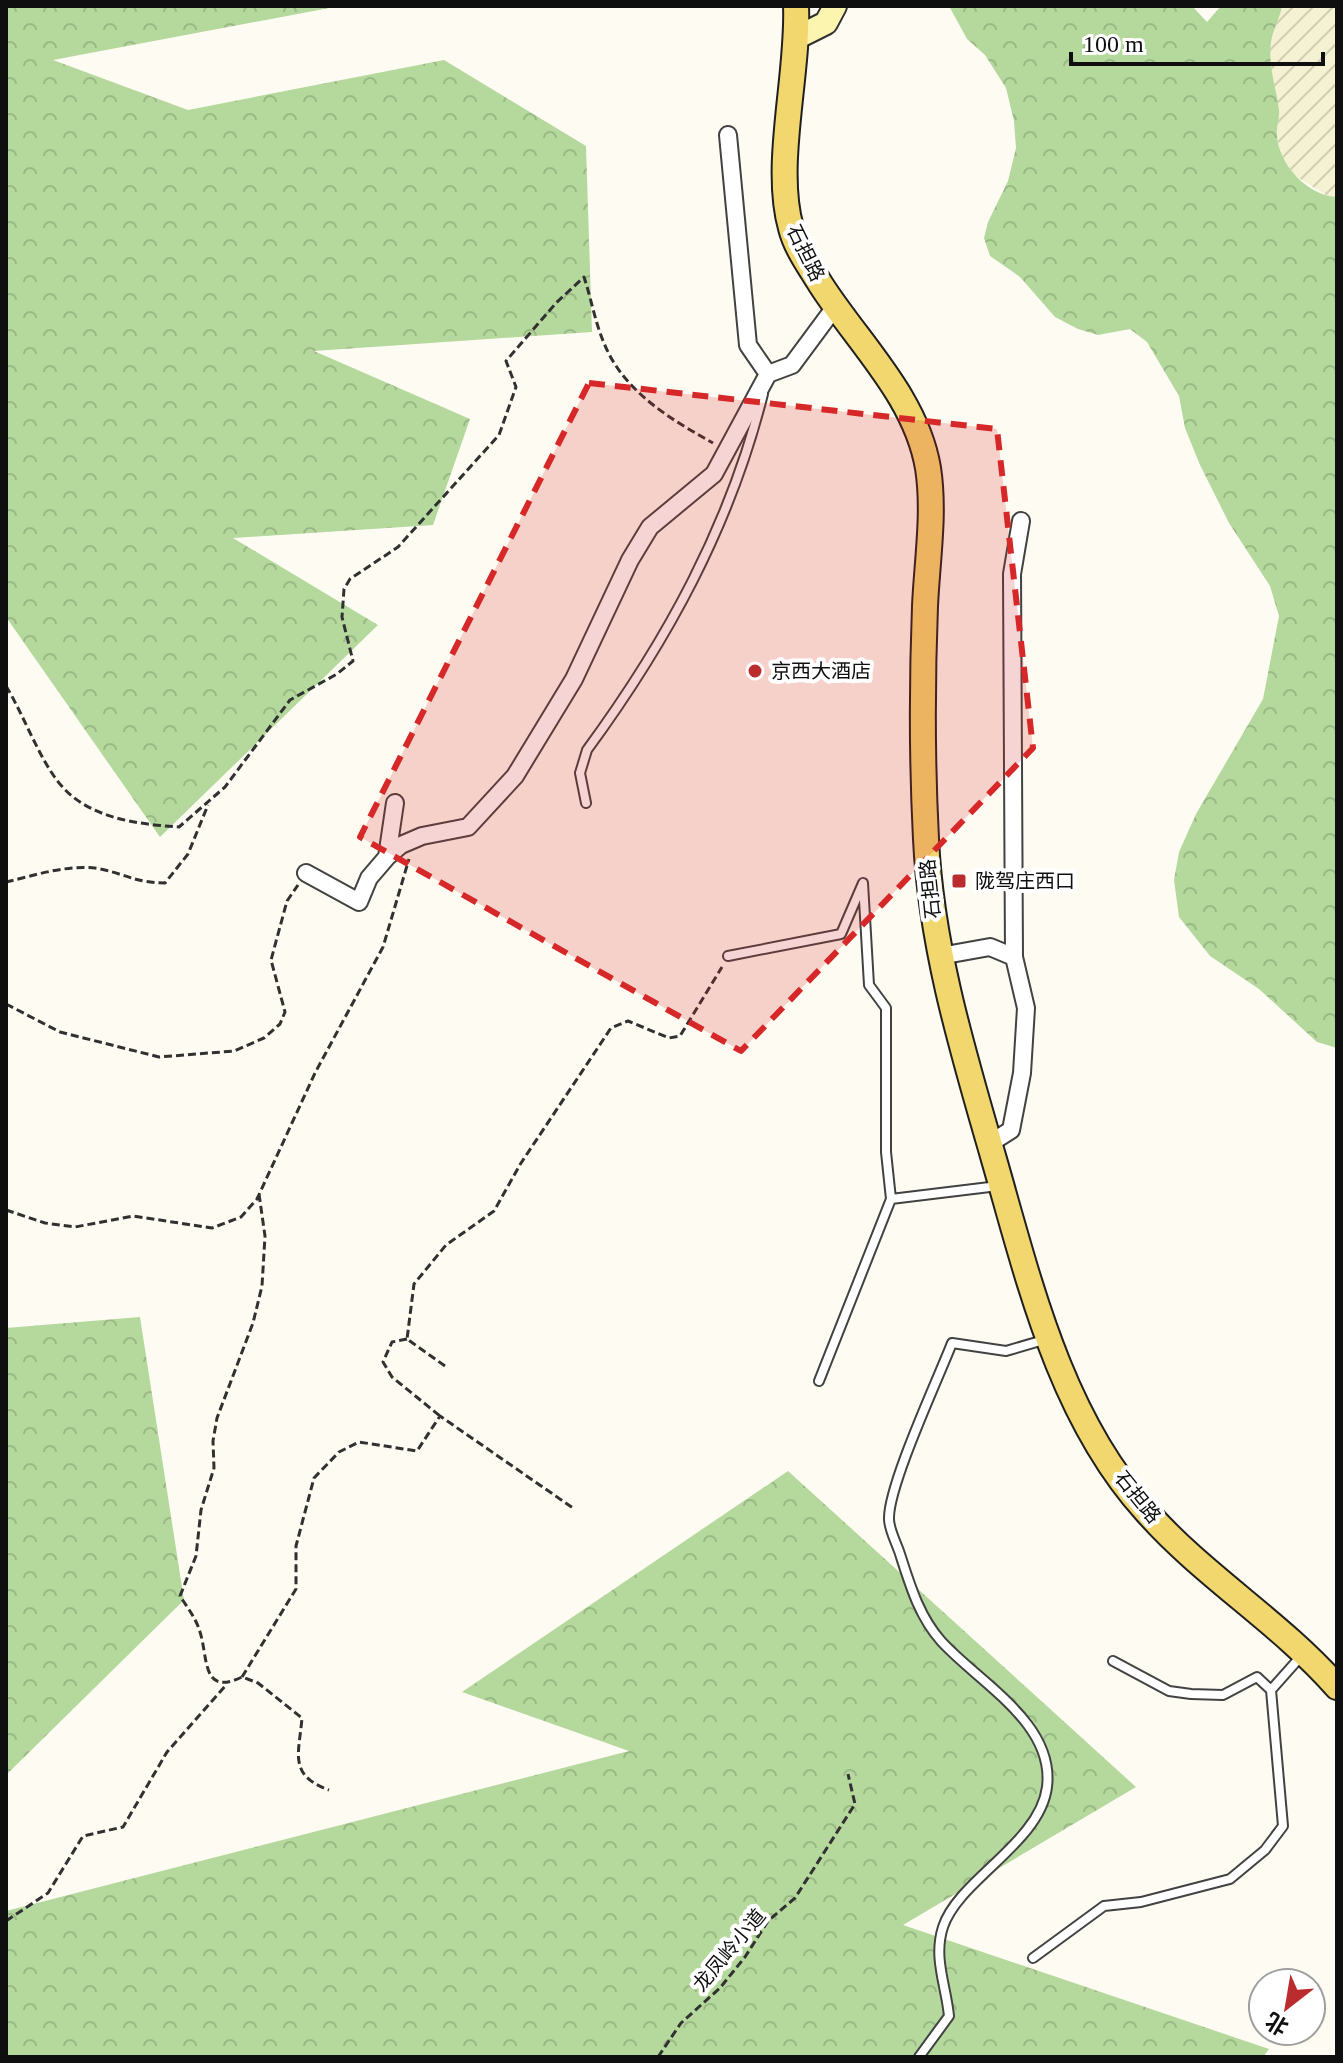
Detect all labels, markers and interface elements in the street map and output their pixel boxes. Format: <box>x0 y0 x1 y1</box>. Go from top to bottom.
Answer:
scale bar <box>1071 16 1323 66</box>
text: 100 m <box>1083 31 1144 57</box>
street label: 石担路 <box>783 221 829 285</box>
place label: 京西大酒店 <box>771 660 871 682</box>
marker: 京西大酒店 <box>746 662 764 680</box>
street label: 石担路 <box>916 858 944 920</box>
place label: 陇驾庄西口 <box>975 870 1075 892</box>
marker: 陇驾庄西口 <box>950 872 968 890</box>
street label: 石担路 <box>1111 1467 1165 1527</box>
street label: 龙凤岭小道 <box>688 1905 770 1995</box>
north arrow <box>1247 1967 1327 2047</box>
text: 北 <box>1261 2007 1293 2040</box>

